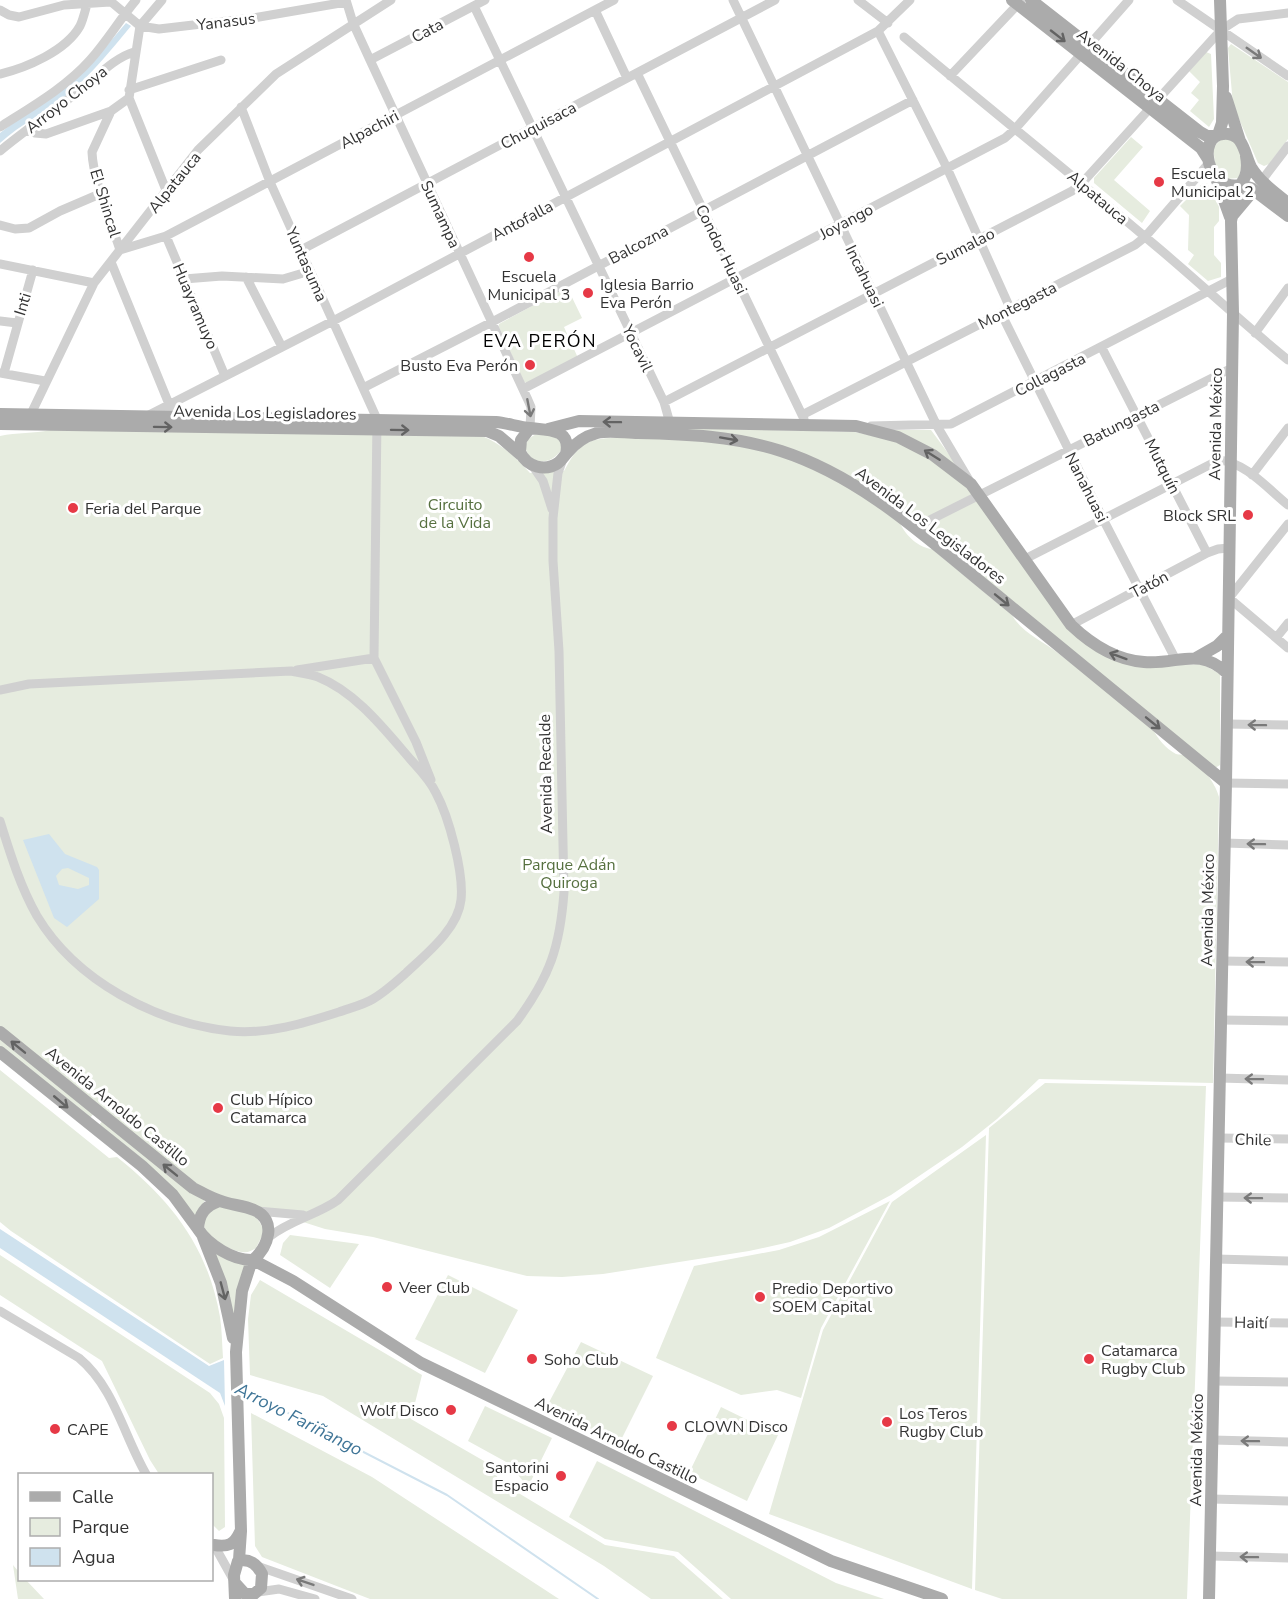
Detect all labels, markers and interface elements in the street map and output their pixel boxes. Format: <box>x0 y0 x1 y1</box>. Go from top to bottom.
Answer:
street label: Yanasus <box>195 7 257 37</box>
street label: Cata <box>408 13 447 48</box>
street label: Avenida Choya <box>1072 24 1171 108</box>
one-way arrow <box>1050 30 1066 43</box>
one-way arrow <box>1246 47 1262 59</box>
street label: Arroyo Choya <box>21 61 112 139</box>
street label: Chuquisaca <box>497 97 580 155</box>
street label: Alpachiri <box>336 105 403 155</box>
street label: Alpatauca <box>143 147 206 218</box>
place label: Escuela Municipal 2 <box>1171 163 1254 203</box>
street label: El Shincal <box>84 166 126 240</box>
street label: Alpatauca <box>1062 166 1132 230</box>
marker: Escuela Municipal 2 <box>1152 175 1166 189</box>
street label: Sumampa <box>415 177 465 252</box>
street label: Antofalla <box>488 195 557 246</box>
street label: Joyango <box>815 199 877 246</box>
street label: Condor Huasi <box>690 201 752 298</box>
street label: Balcozna <box>605 220 672 270</box>
street label: Yuntasuma <box>279 223 332 305</box>
street label: Sumalao <box>932 223 999 271</box>
street label: Incahuasi <box>840 242 889 311</box>
marker: Escuela Municipal 3 <box>522 250 536 264</box>
street label: Huayramuyo <box>167 260 223 353</box>
place label: Escuela Municipal 3 <box>488 266 570 306</box>
place label: Iglesia Barrio Eva Perón <box>600 274 694 314</box>
street label: Montegasta <box>974 277 1060 335</box>
marker: Iglesia Barrio Eva Perón <box>581 286 595 300</box>
street label: Inti <box>9 290 37 318</box>
street label: Yocavil <box>616 320 658 376</box>
district label: EVA PERÓN <box>483 329 597 353</box>
street label: Collagasta <box>1011 348 1090 402</box>
place label: Busto Eva Perón <box>400 355 518 377</box>
marker: Busto Eva Perón <box>523 358 537 372</box>
street label: Avenida México <box>1204 367 1228 481</box>
street label: Batungasta <box>1080 395 1163 452</box>
one-way arrow <box>524 398 535 417</box>
street label: Avenida Los Legisladores <box>173 400 357 426</box>
one-way arrow <box>603 416 623 428</box>
one-way arrow <box>153 421 173 433</box>
one-way arrow <box>390 424 410 436</box>
one-way arrow <box>719 434 739 445</box>
street label: Mutquín <box>1139 435 1185 498</box>
one-way arrow <box>924 449 941 461</box>
street label: Nanahuasi <box>1059 449 1113 526</box>
street label: Avenida Los Legisladores <box>851 462 1010 590</box>
park label: Circuito de la Vida <box>419 494 491 534</box>
place label: Feria del Parque <box>85 498 201 520</box>
marker: Feria del Parque <box>66 501 80 515</box>
place label: Block SRL <box>1163 505 1236 527</box>
marker: Block SRL <box>1241 508 1255 522</box>
street label: Tatón <box>1126 566 1172 604</box>
one-way arrow <box>994 593 1010 606</box>
one-way arrow <box>1109 649 1128 660</box>
street label: Avenida Recalde <box>534 714 558 834</box>
one-way arrow <box>1145 716 1160 730</box>
one-way arrow <box>1248 719 1268 731</box>
one-way arrow <box>1247 838 1267 850</box>
street label: Avenida México <box>1196 853 1220 967</box>
park label: Parque Adán Quiroga <box>522 854 616 894</box>
one-way arrow <box>1246 956 1266 967</box>
one-way arrow <box>11 1041 27 1054</box>
street label: Avenida Arnoldo Castillo <box>41 1042 194 1172</box>
one-way arrow <box>1244 1073 1264 1085</box>
place label: Club Hípico Catamarca <box>230 1089 313 1129</box>
one-way arrow <box>53 1096 69 1109</box>
marker: Club Hípico Catamarca <box>211 1101 225 1115</box>
street label: Chile <box>1234 1129 1272 1151</box>
one-way arrow <box>163 1163 178 1177</box>
one-way arrow <box>1243 1192 1263 1204</box>
place label: Veer Club <box>398 1277 470 1299</box>
place label: Predio Deportivo SOEM Capital <box>772 1278 893 1318</box>
marker: Veer Club <box>380 1280 394 1294</box>
one-way arrow <box>217 1281 229 1300</box>
marker: Predio Deportivo SOEM Capital <box>753 1290 767 1304</box>
street label: Haití <box>1234 1312 1269 1334</box>
place label: Catamarca Rugby Club <box>1101 1340 1185 1380</box>
place label: Soho Club <box>544 1349 619 1371</box>
marker: Soho Club <box>525 1352 539 1366</box>
marker: Catamarca Rugby Club <box>1082 1352 1096 1366</box>
water label: Arroyo Fariñango <box>230 1376 367 1461</box>
street label: Avenida Arnoldo Castillo <box>531 1392 702 1490</box>
street label: Avenida México <box>1185 1393 1209 1507</box>
place label: Wolf Disco <box>360 1400 439 1422</box>
marker: Wolf Disco <box>444 1403 458 1417</box>
place label: Los Teros Rugby Club <box>899 1403 983 1443</box>
marker: Los Teros Rugby Club <box>880 1415 894 1429</box>
place label: CLOWN Disco <box>684 1416 788 1438</box>
place label: CAPE <box>67 1419 109 1441</box>
marker: CLOWN Disco <box>665 1419 679 1433</box>
marker: CAPE <box>48 1422 62 1436</box>
one-way arrow <box>1241 1435 1261 1447</box>
place label: Santorini Espacio <box>485 1457 549 1497</box>
marker: Santorini Espacio <box>554 1469 568 1483</box>
legend <box>18 1473 213 1581</box>
text: Calle <box>72 1485 114 1509</box>
text: Parque <box>72 1515 129 1539</box>
text: Agua <box>72 1545 115 1569</box>
one-way arrow <box>1239 1551 1259 1563</box>
one-way arrow <box>296 1576 315 1587</box>

